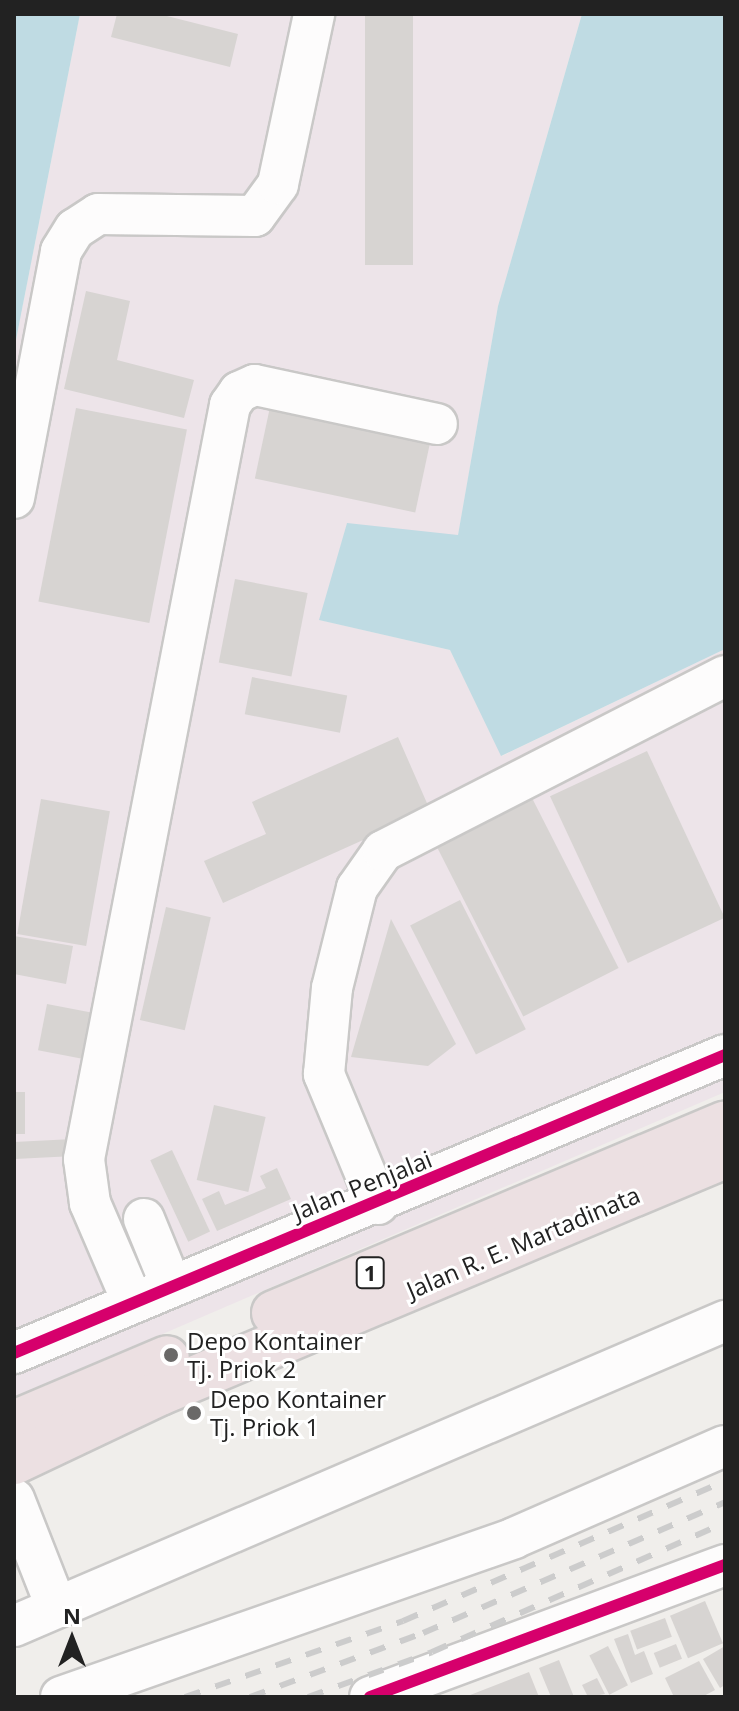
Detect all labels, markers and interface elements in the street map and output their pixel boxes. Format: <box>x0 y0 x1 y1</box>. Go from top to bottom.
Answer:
street label: Jalan Penjalai <box>288 1144 436 1226</box>
street label: Jalan R. E. Martadinata <box>402 1180 644 1304</box>
road number: 1 <box>354 1255 386 1291</box>
place label: Depo Kontainer Tj. Priok 2 <box>187 1327 363 1383</box>
marker: Depo Kontainer Tj. Priok 2 <box>162 1346 180 1364</box>
place label: Depo Kontainer Tj. Priok 1 <box>210 1385 386 1441</box>
marker: Depo Kontainer Tj. Priok 1 <box>185 1404 203 1422</box>
north arrow <box>32 1599 112 1679</box>
text: N <box>63 1600 81 1630</box>

